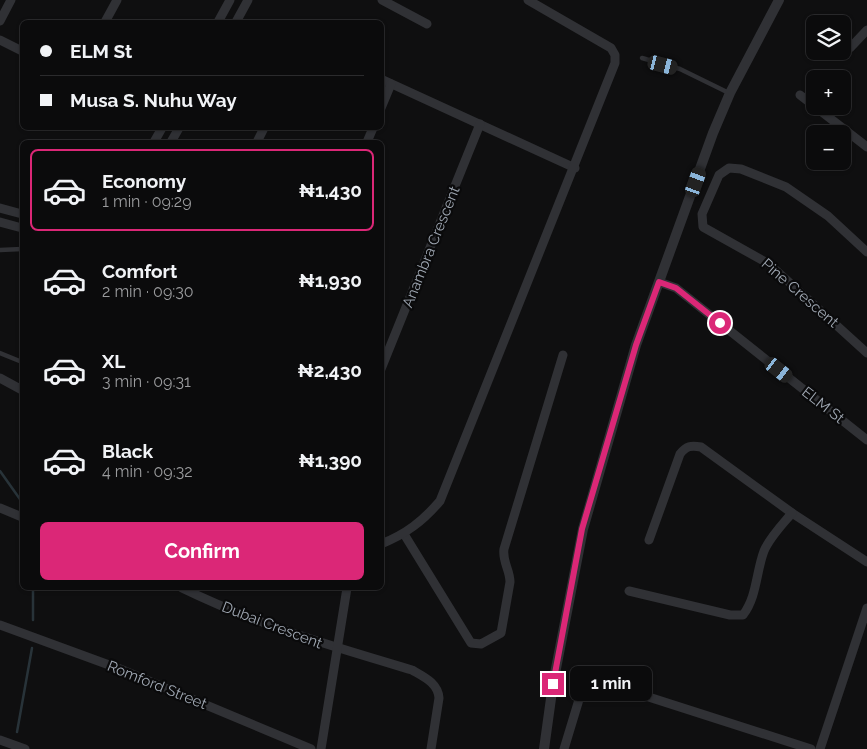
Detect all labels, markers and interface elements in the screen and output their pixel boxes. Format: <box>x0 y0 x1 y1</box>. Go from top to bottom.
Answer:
map controls <box>806 15 851 170</box>
button: layers <box>806 15 851 60</box>
text: ELM St <box>70 40 132 62</box>
car <box>646 54 679 76</box>
button: + <box>806 70 851 115</box>
text: Musa S. Nuhu Way <box>70 89 237 111</box>
button: − <box>806 125 851 170</box>
car <box>683 165 708 199</box>
icon: car <box>42 168 87 213</box>
text: Economy <box>102 170 186 192</box>
text: ₦1,430 <box>299 179 362 201</box>
street label: Anambra Crescent <box>398 184 464 310</box>
text: 1 min · 09:29 <box>102 192 192 211</box>
street label: Pine Crescent <box>758 255 842 331</box>
icon: car <box>42 258 87 303</box>
text: Comfort <box>102 260 177 282</box>
text: ₦1,930 <box>298 269 362 291</box>
text: 2 min · 09:30 <box>102 282 194 301</box>
route start <box>709 312 731 334</box>
icon: car <box>42 348 87 393</box>
text: XL <box>102 350 125 372</box>
car <box>762 355 795 385</box>
text: ₦2,430 <box>297 359 362 381</box>
text: 3 min · 09:31 <box>102 372 191 391</box>
street label: ELM St <box>798 383 848 427</box>
icon: car <box>42 438 87 483</box>
text: Black <box>102 440 153 462</box>
text: ₦1,390 <box>298 449 362 471</box>
text: 4 min · 09:32 <box>102 462 193 481</box>
button: Confirm <box>40 522 364 580</box>
street label: Dubai Crescent <box>219 598 325 652</box>
street label: Romford Street <box>105 657 209 713</box>
callout: 1 min <box>570 666 653 702</box>
route end <box>542 673 564 695</box>
text: 1 min <box>591 674 631 693</box>

